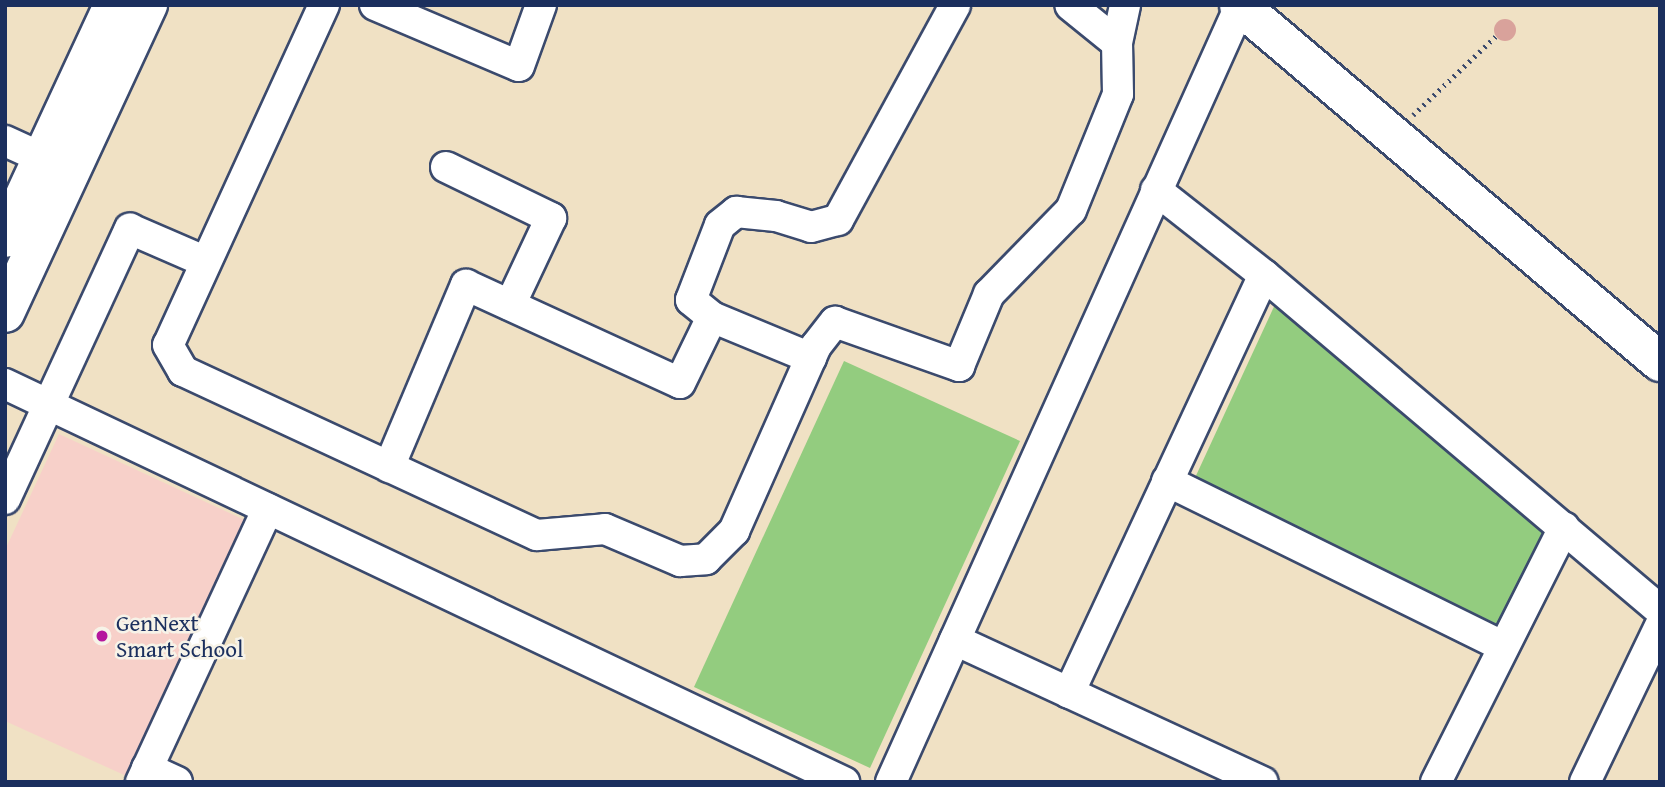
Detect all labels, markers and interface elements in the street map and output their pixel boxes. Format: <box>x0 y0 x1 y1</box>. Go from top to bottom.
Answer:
place label: GenNext Smart School <box>116 609 243 663</box>
marker: GenNext Smart School <box>94 628 110 644</box>

